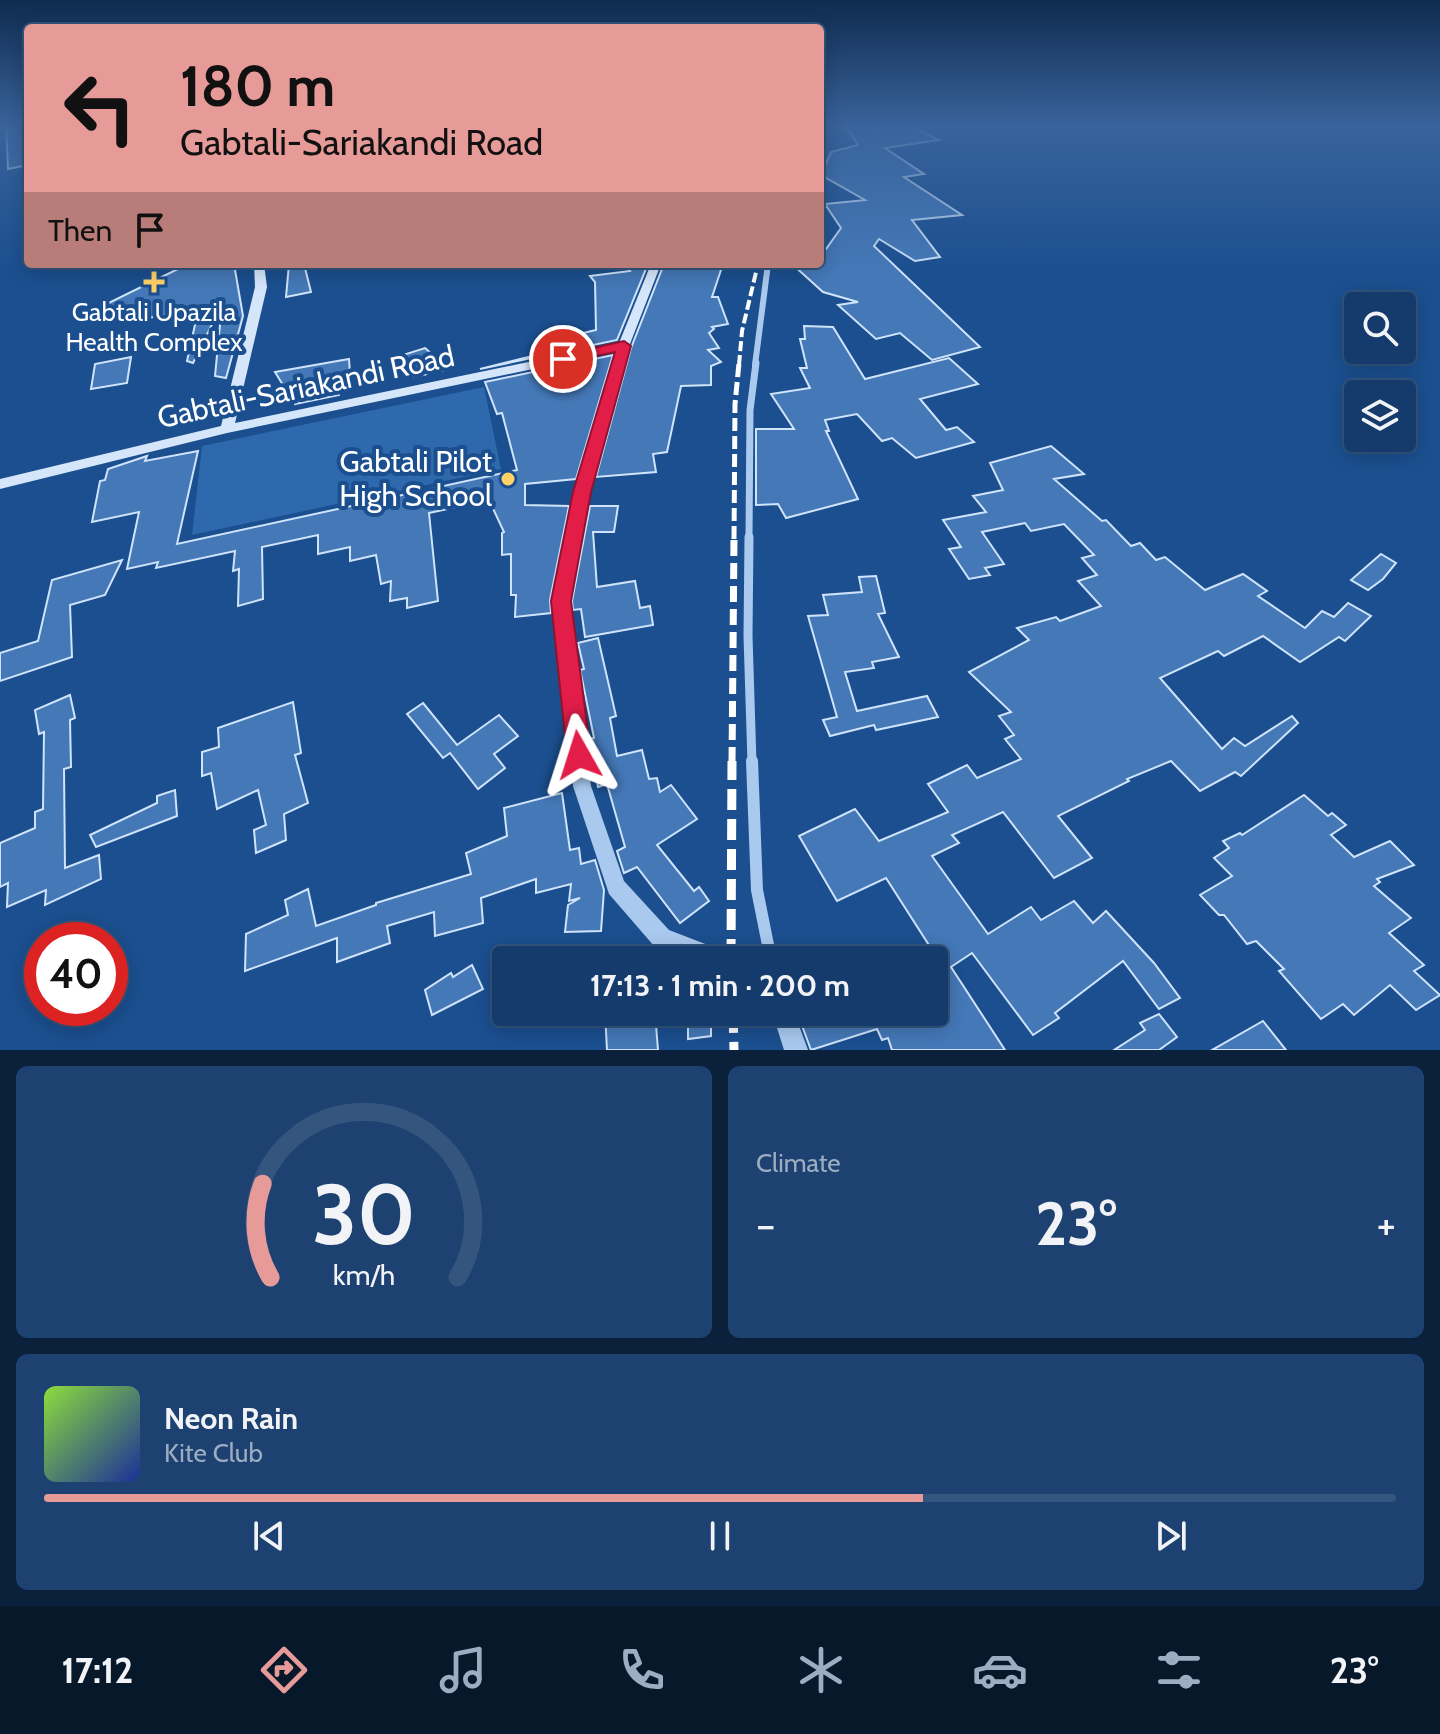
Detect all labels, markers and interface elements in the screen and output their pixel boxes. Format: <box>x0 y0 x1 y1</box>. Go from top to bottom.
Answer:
text: 180 m <box>180 52 335 120</box>
icon: left <box>48 56 152 160</box>
text: Gabtali-Sariakandi Road <box>180 120 543 164</box>
icon: arrive <box>128 208 172 252</box>
text: Then <box>48 212 112 249</box>
marker: Gabtali Upazila Health Complex <box>143 271 165 293</box>
map controls <box>1344 292 1416 452</box>
button: search <box>1344 292 1416 364</box>
place label: Gabtali Upazila Health Complex <box>65 296 243 358</box>
pin <box>529 325 597 393</box>
street label: Gabtali-Sariakandi Road <box>154 337 458 436</box>
icon: arrive <box>541 337 585 381</box>
button: layers <box>1344 380 1416 452</box>
place label: Gabtali Pilot High School <box>339 443 492 514</box>
marker: Gabtali Pilot High School <box>499 470 517 488</box>
position arrow <box>537 713 621 797</box>
speed limit sign: 40 <box>24 922 128 1026</box>
text: 17:13 · 1 min · 200 m <box>590 967 850 1004</box>
text: Climate <box>756 1147 841 1179</box>
text: 30 <box>312 1164 416 1265</box>
text: 23° <box>1035 1187 1117 1260</box>
text: − <box>756 1198 775 1251</box>
text: + <box>1377 1198 1396 1251</box>
text: km/h <box>333 1257 395 1292</box>
text: Neon Rain <box>164 1400 298 1437</box>
text: Kite Club <box>164 1437 263 1469</box>
icon: previous <box>247 1514 291 1558</box>
icon: pause <box>698 1514 742 1558</box>
icon: next <box>1149 1514 1193 1558</box>
icon: directions <box>256 1642 312 1698</box>
icon: music <box>435 1642 491 1698</box>
icon: phone <box>614 1642 670 1698</box>
icon: climate <box>793 1642 849 1698</box>
icon: car <box>972 1642 1028 1698</box>
icon: filters <box>1151 1642 1207 1698</box>
text: 17:12 <box>61 1648 133 1692</box>
text: 23° <box>1330 1648 1379 1692</box>

